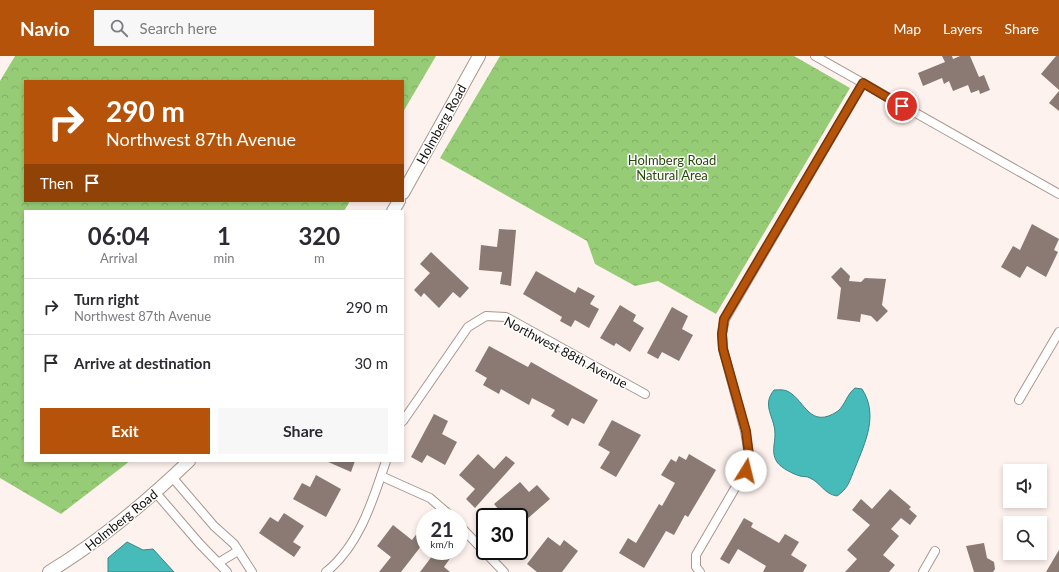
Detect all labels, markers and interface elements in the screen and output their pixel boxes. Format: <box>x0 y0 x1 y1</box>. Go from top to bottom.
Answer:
search box <box>94 10 374 46</box>
text: Navio <box>20 17 70 40</box>
icon: search <box>108 17 130 39</box>
text: Search here <box>140 19 217 37</box>
text: Map <box>893 20 921 37</box>
text: Layers <box>943 20 983 37</box>
text: Share <box>1005 20 1039 37</box>
street label: Holmberg Road <box>413 81 469 167</box>
pin <box>885 89 919 123</box>
text: 290 m <box>106 94 185 128</box>
icon: arrive <box>891 95 913 117</box>
icon: right <box>40 96 92 148</box>
text: Northwest 87th Avenue <box>106 128 296 150</box>
park label: Holmberg Road Natural Area <box>628 152 716 183</box>
icon: arrive <box>81 172 103 194</box>
text: Then <box>40 174 73 192</box>
text: 06:04 <box>88 221 150 250</box>
text: 1 <box>217 221 231 250</box>
text: 320 <box>298 221 340 250</box>
text: Arrival <box>100 250 137 266</box>
text: min <box>214 250 235 266</box>
text: m <box>314 250 325 266</box>
text: Turn right <box>74 290 139 308</box>
icon: right <box>40 296 62 318</box>
text: 290 m <box>346 298 388 316</box>
text: Northwest 87th Avenue <box>74 308 211 324</box>
street label: Northwest 88th Avenue <box>502 313 630 391</box>
icon: arrive <box>40 352 62 374</box>
text: Arrive at destination <box>74 354 211 372</box>
text: 30 m <box>354 354 388 372</box>
button: Exit <box>40 408 210 454</box>
button: Share <box>218 408 388 454</box>
position arrow <box>725 450 767 492</box>
map controls <box>1003 464 1047 560</box>
button: sound <box>1003 464 1047 508</box>
street label: Holmberg Road <box>82 486 160 554</box>
speed limit sign: 30 <box>476 508 528 560</box>
button: search <box>1003 516 1047 560</box>
text: 21 <box>430 517 454 541</box>
text: km/h <box>430 538 454 550</box>

